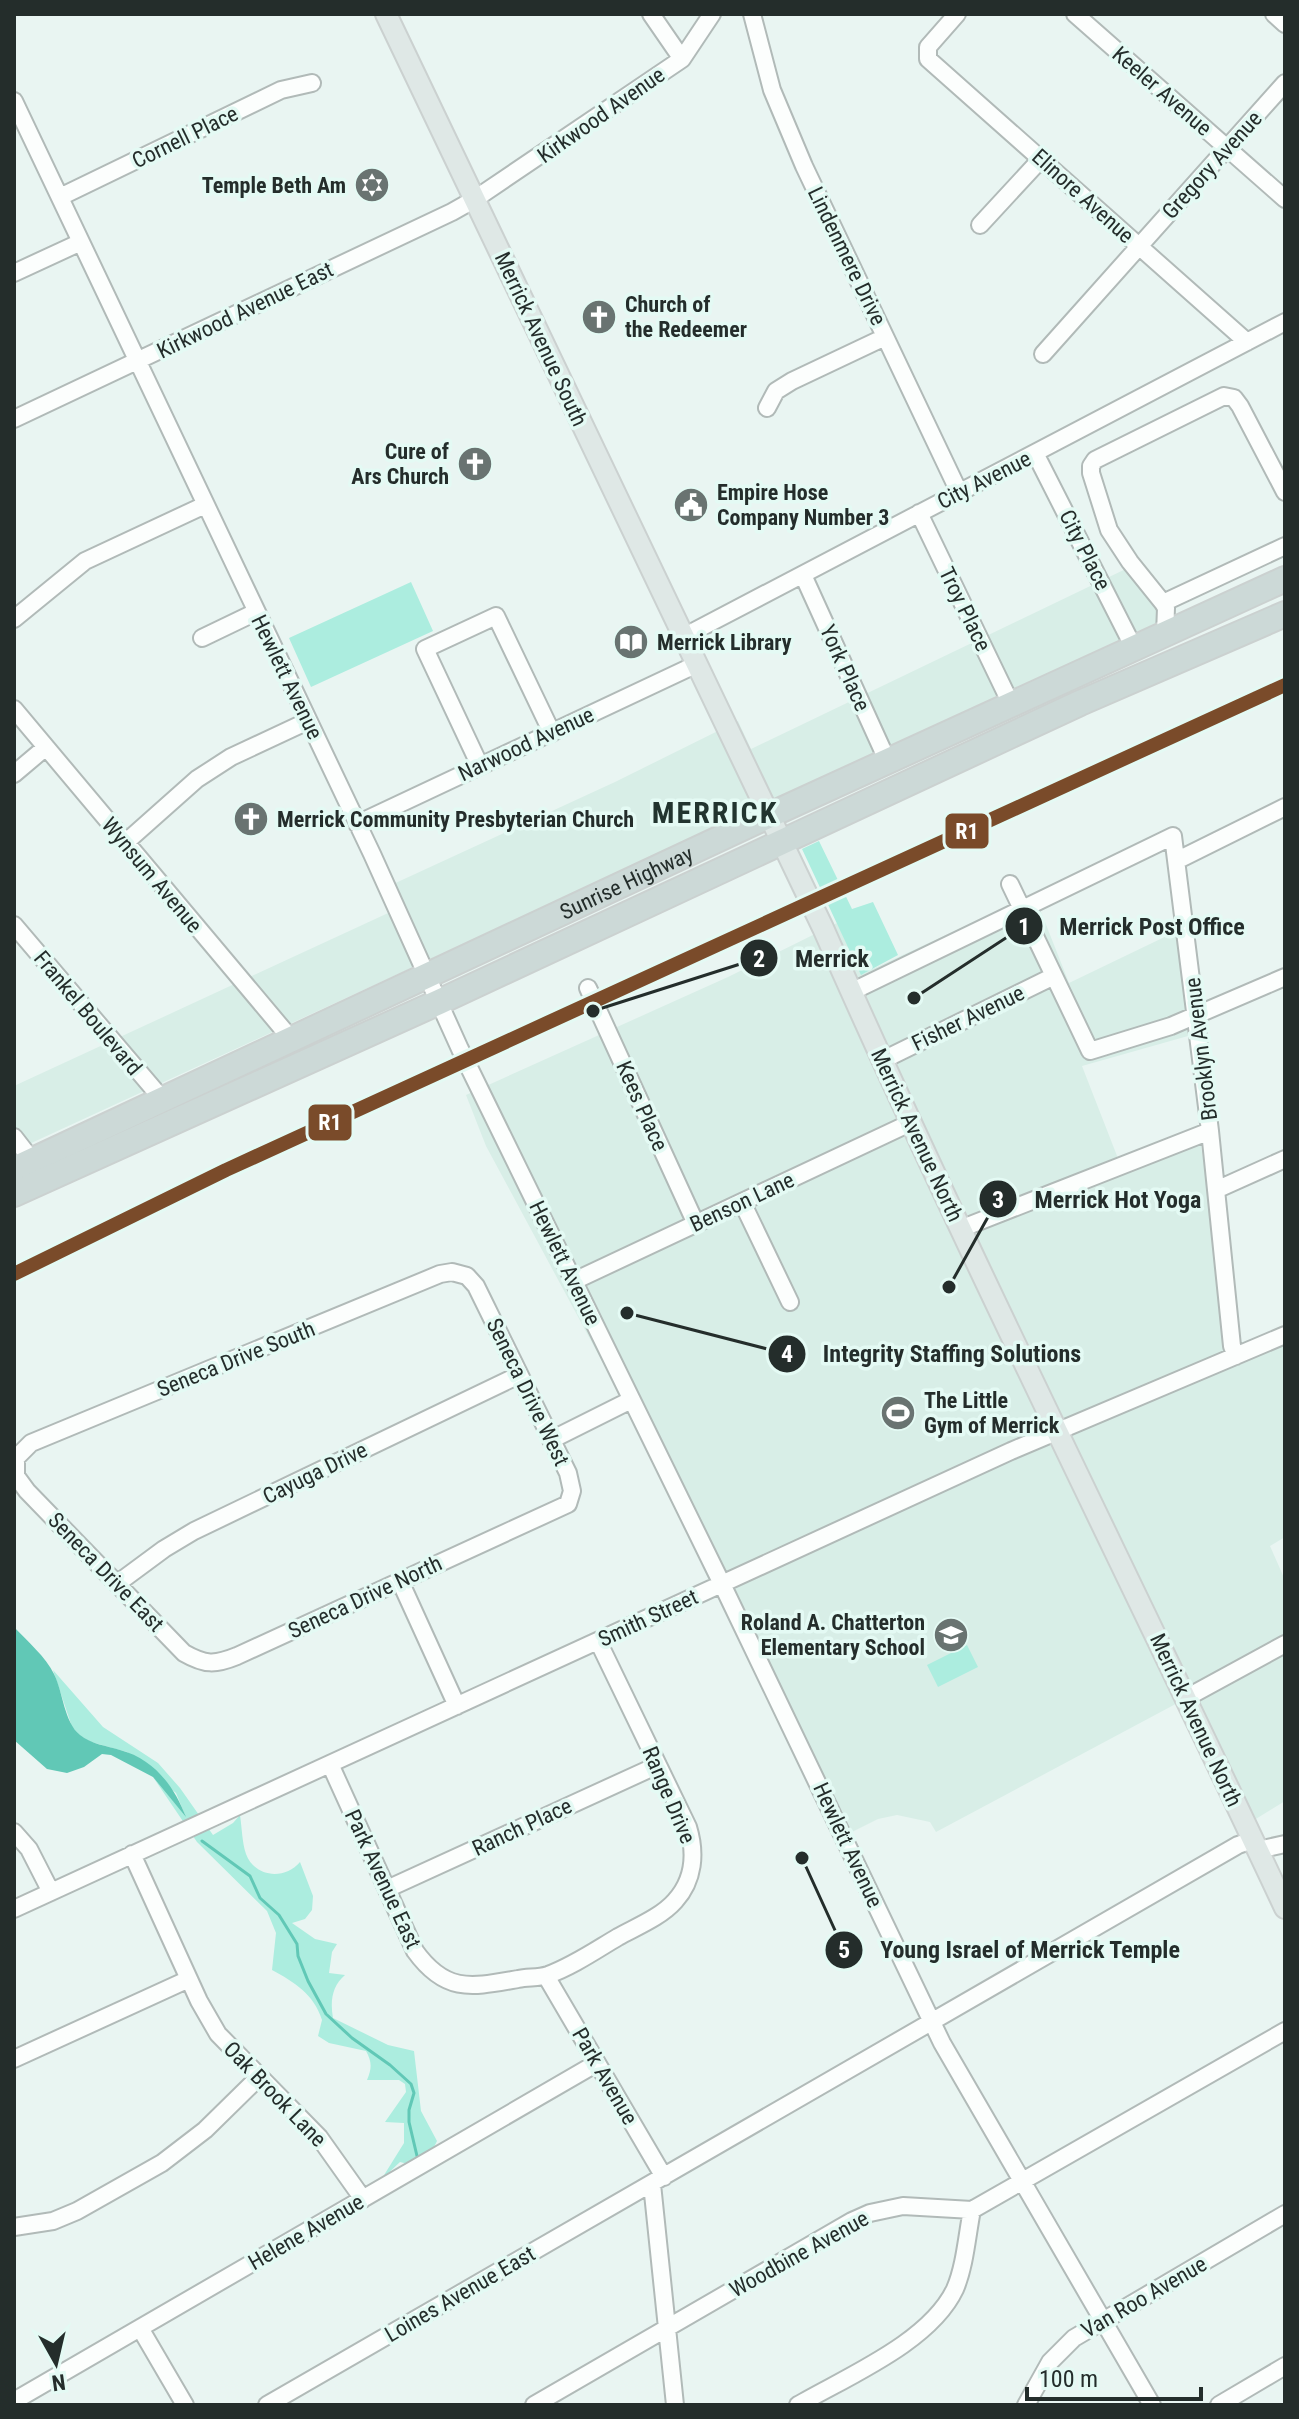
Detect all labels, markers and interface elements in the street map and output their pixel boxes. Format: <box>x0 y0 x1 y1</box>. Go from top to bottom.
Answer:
street label: Keeler Avenue <box>1107 41 1217 141</box>
street label: Kirkwood Avenue <box>533 62 669 168</box>
street label: Cornell Place <box>128 101 242 173</box>
street label: Gregory Avenue <box>1157 106 1267 224</box>
street label: Elinore Avenue <box>1027 144 1139 248</box>
synagogue icon: Temple Beth Am <box>353 166 391 204</box>
place label: Temple Beth Am <box>202 173 346 198</box>
street label: Lindenmere Drive <box>803 183 891 329</box>
street label: Merrick Avenue South <box>490 248 592 430</box>
street label: Kirkwood Avenue East <box>153 257 337 363</box>
place label: Church of the Redeemer <box>625 292 747 342</box>
church icon: Church of the Redeemer <box>580 298 618 336</box>
place label: Cure of Ars Church <box>351 439 449 489</box>
church icon: Cure of Ars Church <box>456 445 494 483</box>
street label: City Avenue <box>933 446 1035 514</box>
place label: Empire Hose Company Number 3 <box>717 480 889 530</box>
public building icon: Empire Hose Company Number 3 <box>672 486 710 524</box>
street label: City Place <box>1054 506 1116 594</box>
street label: Troy Place <box>934 563 996 655</box>
street label: Hewlett Avenue <box>246 611 328 743</box>
street label: York Place <box>815 621 875 715</box>
library icon: Merrick Library <box>612 623 650 661</box>
place label: Merrick Library <box>657 630 792 655</box>
street label: Narwood Avenue <box>454 702 598 786</box>
district label: MERRICK <box>652 795 778 830</box>
church icon: Merrick Community Presbyterian Church <box>232 800 270 838</box>
place label: Merrick Community Presbyterian Church <box>277 807 634 832</box>
street label: Wynsum Avenue <box>97 812 207 938</box>
line badge: R1 <box>944 812 990 850</box>
text: R1 <box>955 819 979 844</box>
street label: Sunrise Highway <box>556 841 697 924</box>
callout: Merrick Post Office <box>1004 902 1261 950</box>
text: 1 <box>1018 913 1030 941</box>
text: Merrick Post Office <box>1059 913 1245 941</box>
callout: Merrick <box>739 934 885 982</box>
text: 2 <box>753 945 765 973</box>
text: Merrick <box>795 945 870 973</box>
street label: Frankel Boulevard <box>29 946 147 1080</box>
street label: Brooklyn Avenue <box>1180 976 1222 1122</box>
street label: Fisher Avenue <box>908 980 1028 1056</box>
street label: Merrick Avenue North <box>866 1045 968 1225</box>
street label: Kees Place <box>611 1057 673 1155</box>
line badge: R1 <box>307 1103 353 1142</box>
text: R1 <box>318 1110 342 1135</box>
street label: Benson Lane <box>686 1167 798 1237</box>
callout: Merrick Hot Yoga <box>978 1175 1217 1223</box>
text: 3 <box>992 1186 1004 1214</box>
text: Merrick Hot Yoga <box>1035 1186 1201 1214</box>
street label: Hewlett Avenue <box>524 1197 606 1329</box>
street label: Seneca Drive West <box>482 1314 574 1470</box>
street label: Seneca Drive South <box>154 1316 318 1402</box>
callout: Integrity Staffing Solutions <box>767 1330 1097 1378</box>
text: 4 <box>781 1340 793 1368</box>
text: Integrity Staffing Solutions <box>823 1340 1081 1368</box>
place label: The Little Gym of Merrick <box>924 1388 1060 1438</box>
sports icon: The Little Gym of Merrick <box>879 1394 917 1432</box>
street label: Cayuga Drive <box>259 1437 371 1509</box>
street label: Seneca Drive East <box>43 1507 169 1637</box>
street label: Seneca Drive North <box>284 1551 446 1643</box>
street label: Smith Street <box>594 1584 702 1652</box>
place label: Roland A. Chatterton Elementary School <box>741 1610 925 1660</box>
school or university icon: Roland A. Chatterton Elementary School <box>932 1616 970 1654</box>
street label: Merrick Avenue North <box>1145 1630 1247 1810</box>
street label: Range Drive <box>637 1743 701 1847</box>
street label: Hewlett Avenue <box>808 1779 888 1911</box>
street label: Ranch Place <box>468 1793 576 1861</box>
street label: Park Avenue East <box>340 1805 426 1953</box>
callout: Young Israel of Merrick Temple <box>824 1926 1196 1974</box>
text: 5 <box>838 1936 850 1964</box>
text: Young Israel of Merrick Temple <box>880 1936 1180 1964</box>
street label: Park Avenue <box>567 2023 643 2129</box>
street label: Oak Brook Lane <box>219 2036 331 2152</box>
street label: Helene Avenue <box>244 2189 368 2275</box>
street label: Woodbine Avenue <box>725 2206 873 2302</box>
street label: Loines Avenue East <box>381 2241 539 2347</box>
street label: Van Roo Avenue <box>1077 2251 1211 2343</box>
north arrow <box>16 2323 96 2403</box>
scale bar <box>1027 2351 1201 2401</box>
text: 100 m <box>1039 2365 1098 2393</box>
text: N <box>50 2369 67 2396</box>

